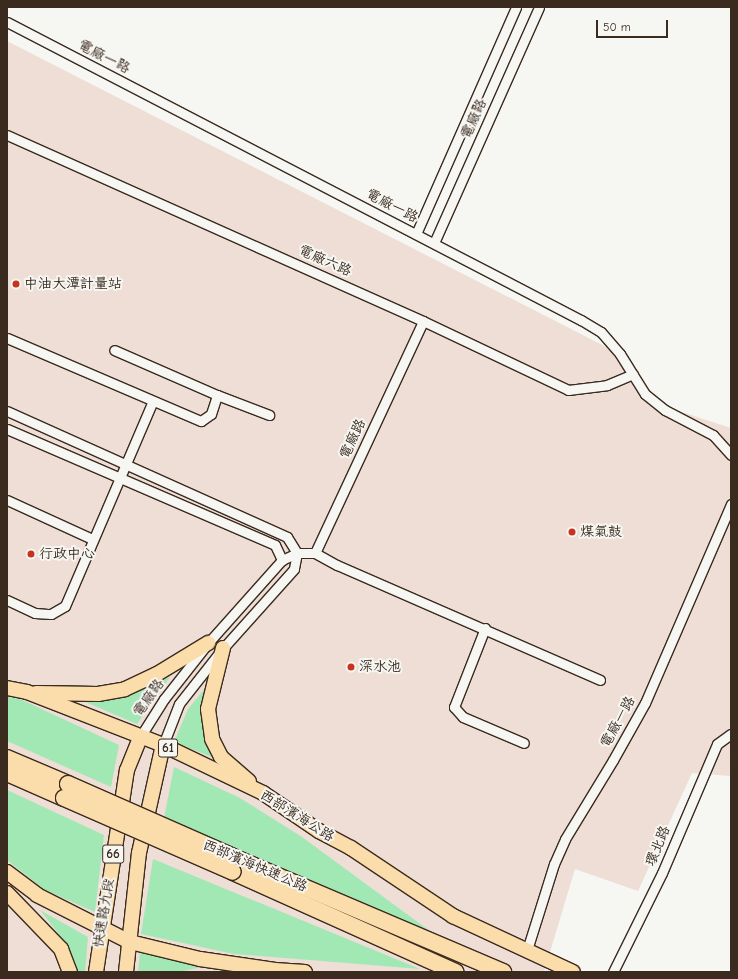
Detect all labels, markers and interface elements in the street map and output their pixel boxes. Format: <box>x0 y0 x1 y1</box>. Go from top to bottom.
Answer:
scale bar <box>598 12 670 38</box>
text: 50 m <box>603 20 631 34</box>
street label: 電廠一路 <box>75 37 133 77</box>
street label: 電廠路 <box>458 96 490 142</box>
street label: 電廠一路 <box>363 186 421 226</box>
street label: 電廠六路 <box>296 242 354 280</box>
place label: 中油大潭計量站 <box>24 276 122 292</box>
marker: 中油大潭計量站 <box>11 279 21 289</box>
street label: 電廠路 <box>337 416 369 462</box>
place label: 煤氣鼓 <box>580 524 622 540</box>
marker: 煤氣鼓 <box>567 527 577 537</box>
place label: 行政中心 <box>39 546 95 562</box>
marker: 行政中心 <box>26 549 36 559</box>
place label: 深水池 <box>359 659 401 675</box>
marker: 深水池 <box>346 662 356 672</box>
street label: 電廠路 <box>130 676 168 720</box>
street label: 電廠一路 <box>597 693 639 751</box>
road number: 61 <box>158 737 178 759</box>
street label: 西部濱海公路 <box>257 787 337 845</box>
street label: 環北路 <box>642 823 674 869</box>
street label: 西部濱海快速公路 <box>200 836 310 896</box>
road number: 66 <box>102 843 124 865</box>
street label: 快速路九段 <box>90 877 118 949</box>

